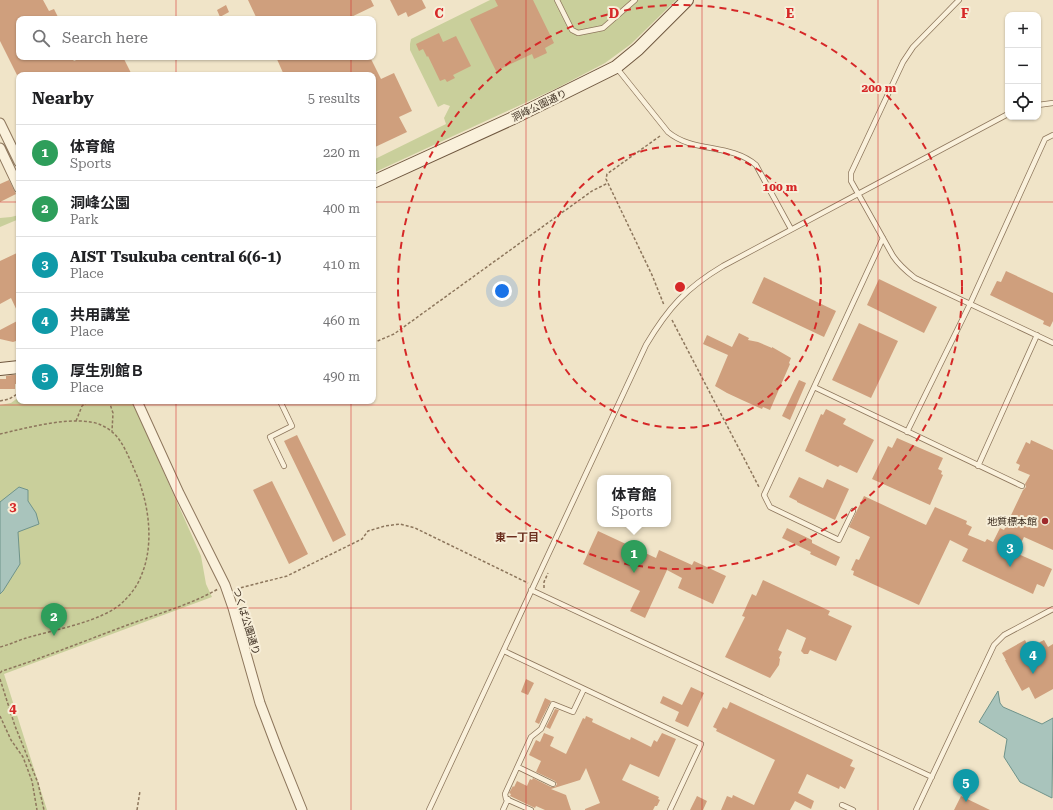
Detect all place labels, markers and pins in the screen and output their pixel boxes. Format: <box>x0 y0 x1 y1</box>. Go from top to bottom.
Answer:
centre of rings <box>673 280 687 294</box>
place label: 地質標本館 <box>987 516 1037 527</box>
marker: 地質標本館 <box>1040 516 1050 526</box>
pin: 3 <box>997 534 1023 567</box>
pin: 1 <box>621 540 647 573</box>
pin: 2 <box>41 603 67 636</box>
pin: 4 <box>1020 641 1046 674</box>
pin: 5 <box>953 769 979 802</box>

